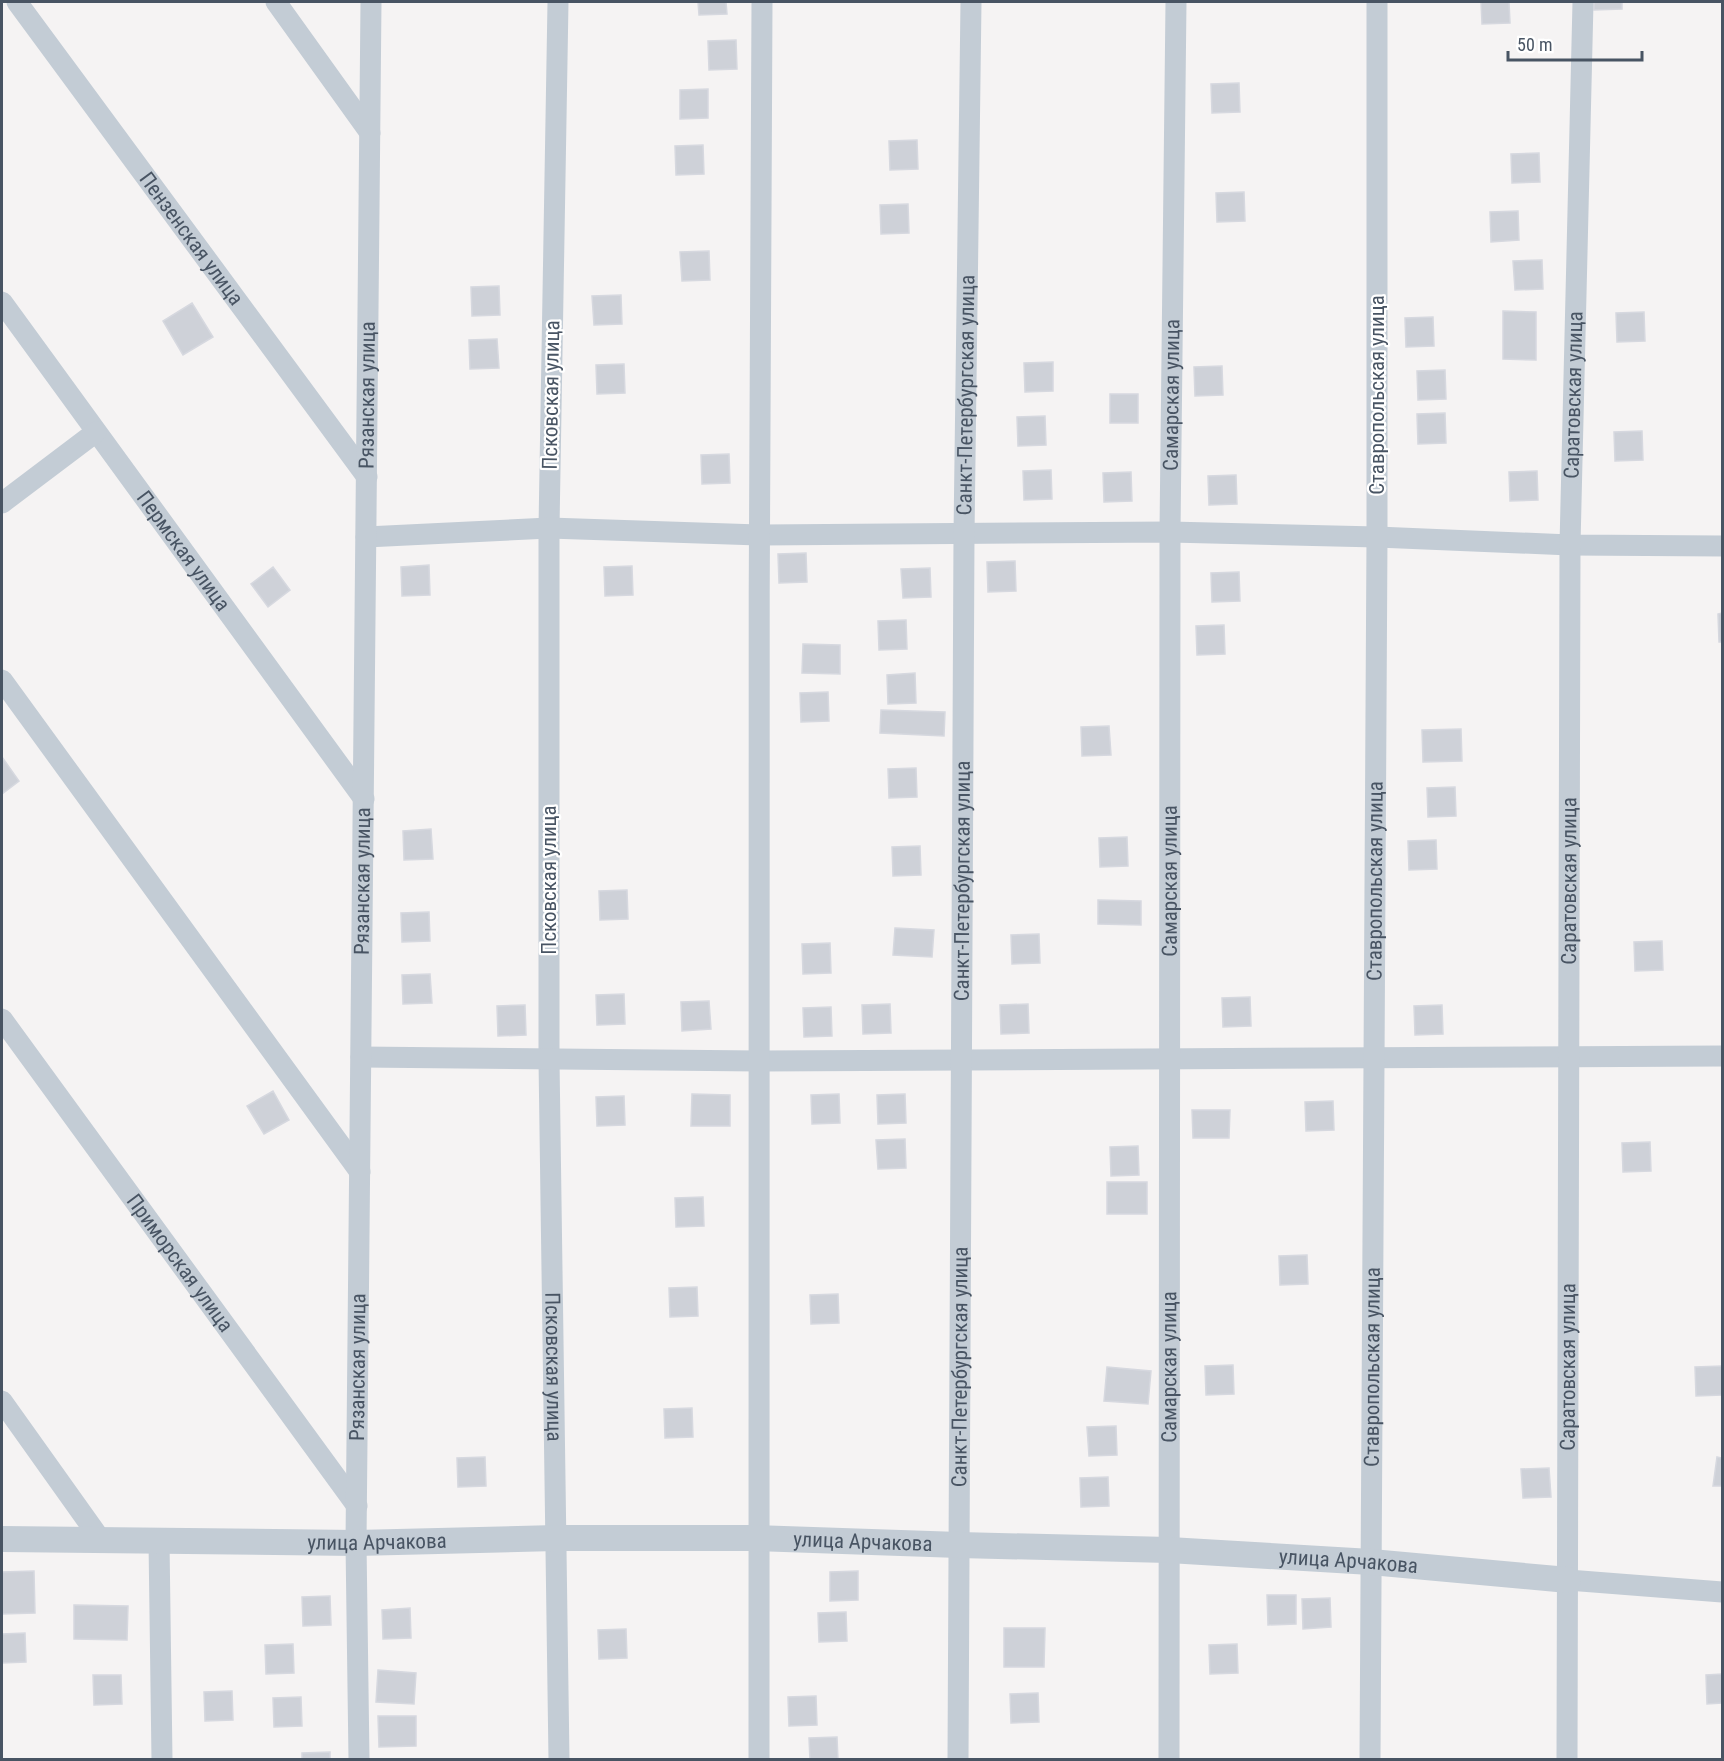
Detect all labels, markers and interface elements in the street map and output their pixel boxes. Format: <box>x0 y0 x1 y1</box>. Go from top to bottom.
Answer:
scale bar <box>1508 24 1642 62</box>
text: 50 m <box>1517 34 1552 55</box>
street label: Пензенская улица <box>135 168 248 310</box>
street label: Санкт-Петербургская улица <box>952 275 979 515</box>
street label: Ставропольская улица <box>1365 295 1389 495</box>
street label: Саратовская улица <box>1560 311 1588 479</box>
street label: Самарская улица <box>1159 319 1184 471</box>
street label: Псковская улица <box>538 320 564 470</box>
street label: Рязанская улица <box>354 321 380 469</box>
street label: Пермская улица <box>132 486 235 616</box>
street label: Санкт-Петербургская улица <box>950 761 975 1001</box>
street label: Ставропольская улица <box>1362 781 1388 981</box>
street label: Саратовская улица <box>1557 797 1581 965</box>
street label: Псковская улица <box>537 805 561 955</box>
street label: Самарская улица <box>1158 805 1182 957</box>
street label: Рязанская улица <box>350 807 375 955</box>
street label: Приморская улица <box>122 1190 238 1336</box>
street label: Санкт-Петербургская улица <box>947 1247 973 1487</box>
street label: Ставропольская улица <box>1360 1267 1385 1467</box>
street label: Саратовская улица <box>1556 1283 1580 1451</box>
street label: Самарская улица <box>1157 1291 1181 1443</box>
street label: Псковская улица <box>540 1292 566 1442</box>
street label: Рязанская улица <box>345 1293 370 1441</box>
street label: улица Арчакова <box>793 1527 933 1556</box>
street label: улица Арчакова <box>307 1529 447 1555</box>
street label: улица Арчакова <box>1278 1545 1419 1578</box>

